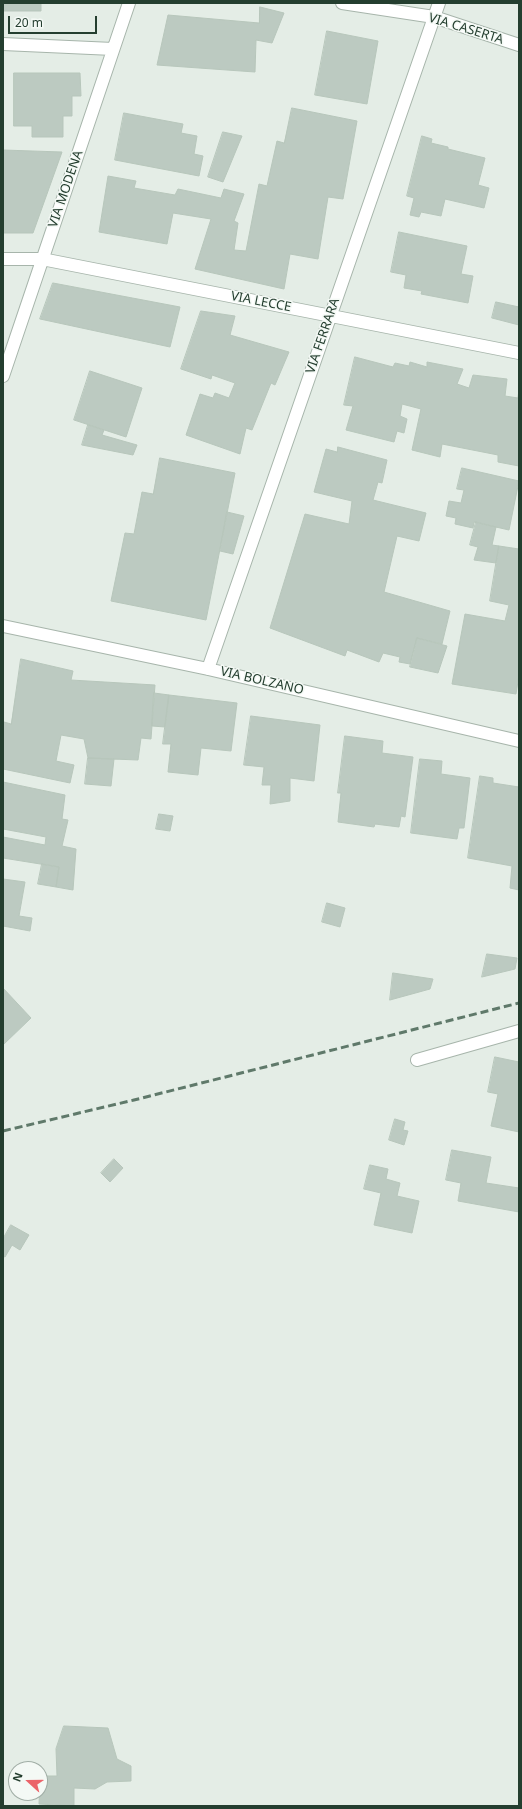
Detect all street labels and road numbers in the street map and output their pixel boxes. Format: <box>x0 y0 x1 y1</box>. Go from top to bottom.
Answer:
street label: VIA CASERTA <box>427 10 505 48</box>
street label: VIA MODENA <box>45 148 87 230</box>
street label: VIA LECCE <box>229 288 293 316</box>
street label: VIA FERRARA <box>303 296 343 376</box>
street label: VIA BOLZANO <box>219 664 305 698</box>

